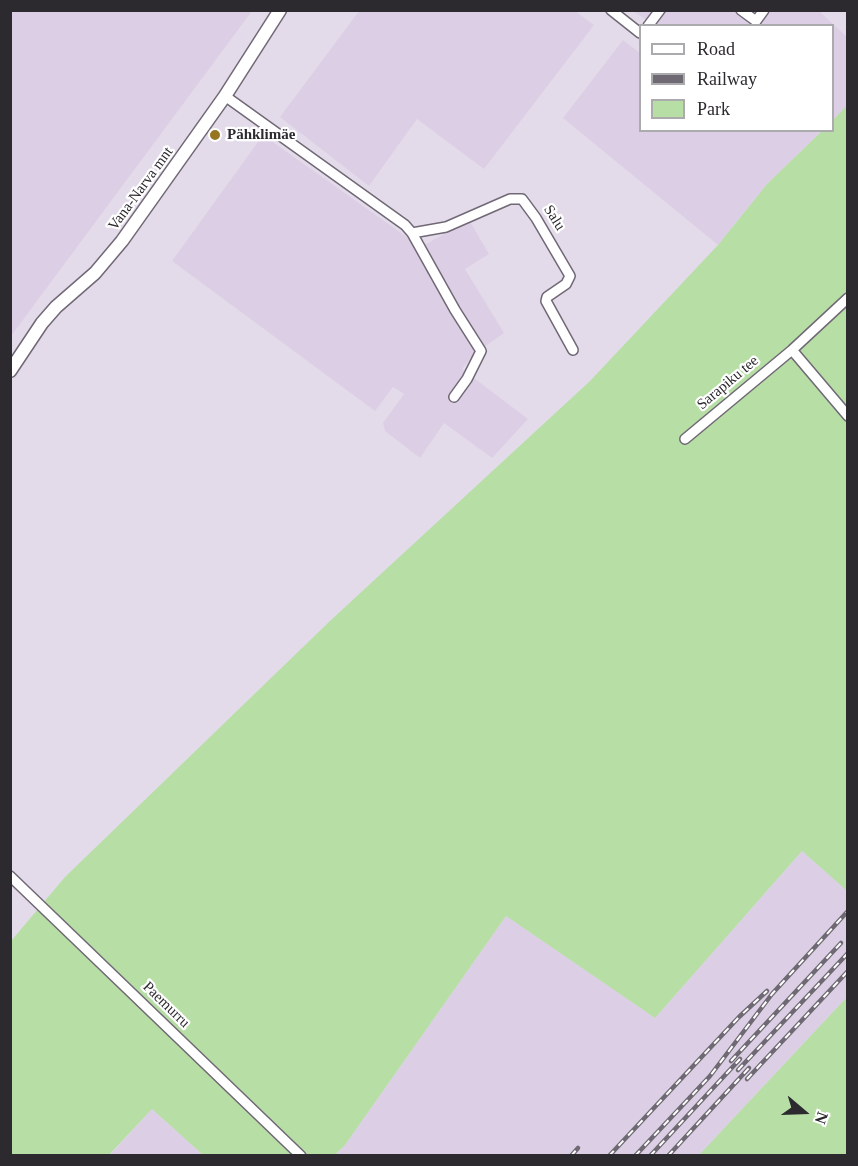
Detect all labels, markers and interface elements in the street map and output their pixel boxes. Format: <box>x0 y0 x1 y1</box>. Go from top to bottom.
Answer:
legend <box>639 24 834 132</box>
text: Road <box>697 39 735 59</box>
text: Railway <box>697 69 757 89</box>
text: Park <box>697 99 730 119</box>
place label: Pähklimäe <box>227 126 295 144</box>
marker: Pähklimäe <box>208 128 222 142</box>
street label: Vana-Narva mnt <box>105 144 177 234</box>
street label: Salu <box>539 202 569 234</box>
street label: Sarapiku tee <box>694 352 762 414</box>
street label: Paemurru <box>139 978 193 1032</box>
north arrow <box>774 1082 834 1142</box>
text: N <box>812 1110 831 1126</box>

